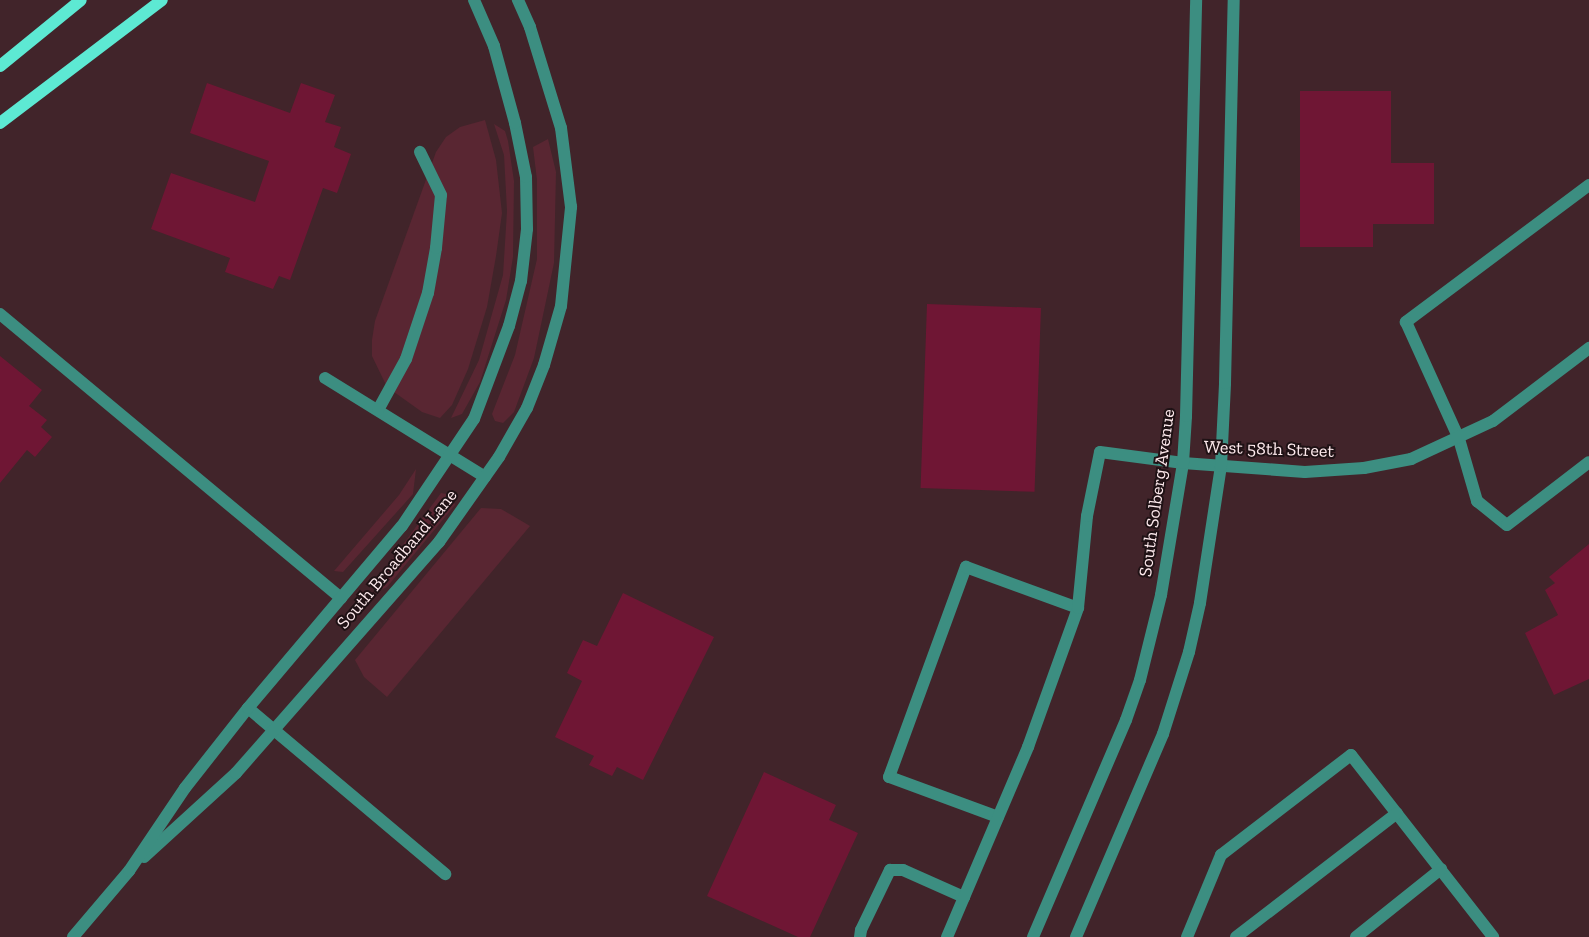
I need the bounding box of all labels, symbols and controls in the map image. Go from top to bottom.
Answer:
street label: South Solberg Avenue [1134,407,1180,579]
street label: West 58th Street [1204,436,1334,462]
street label: South Broadband Lane [332,485,462,633]

